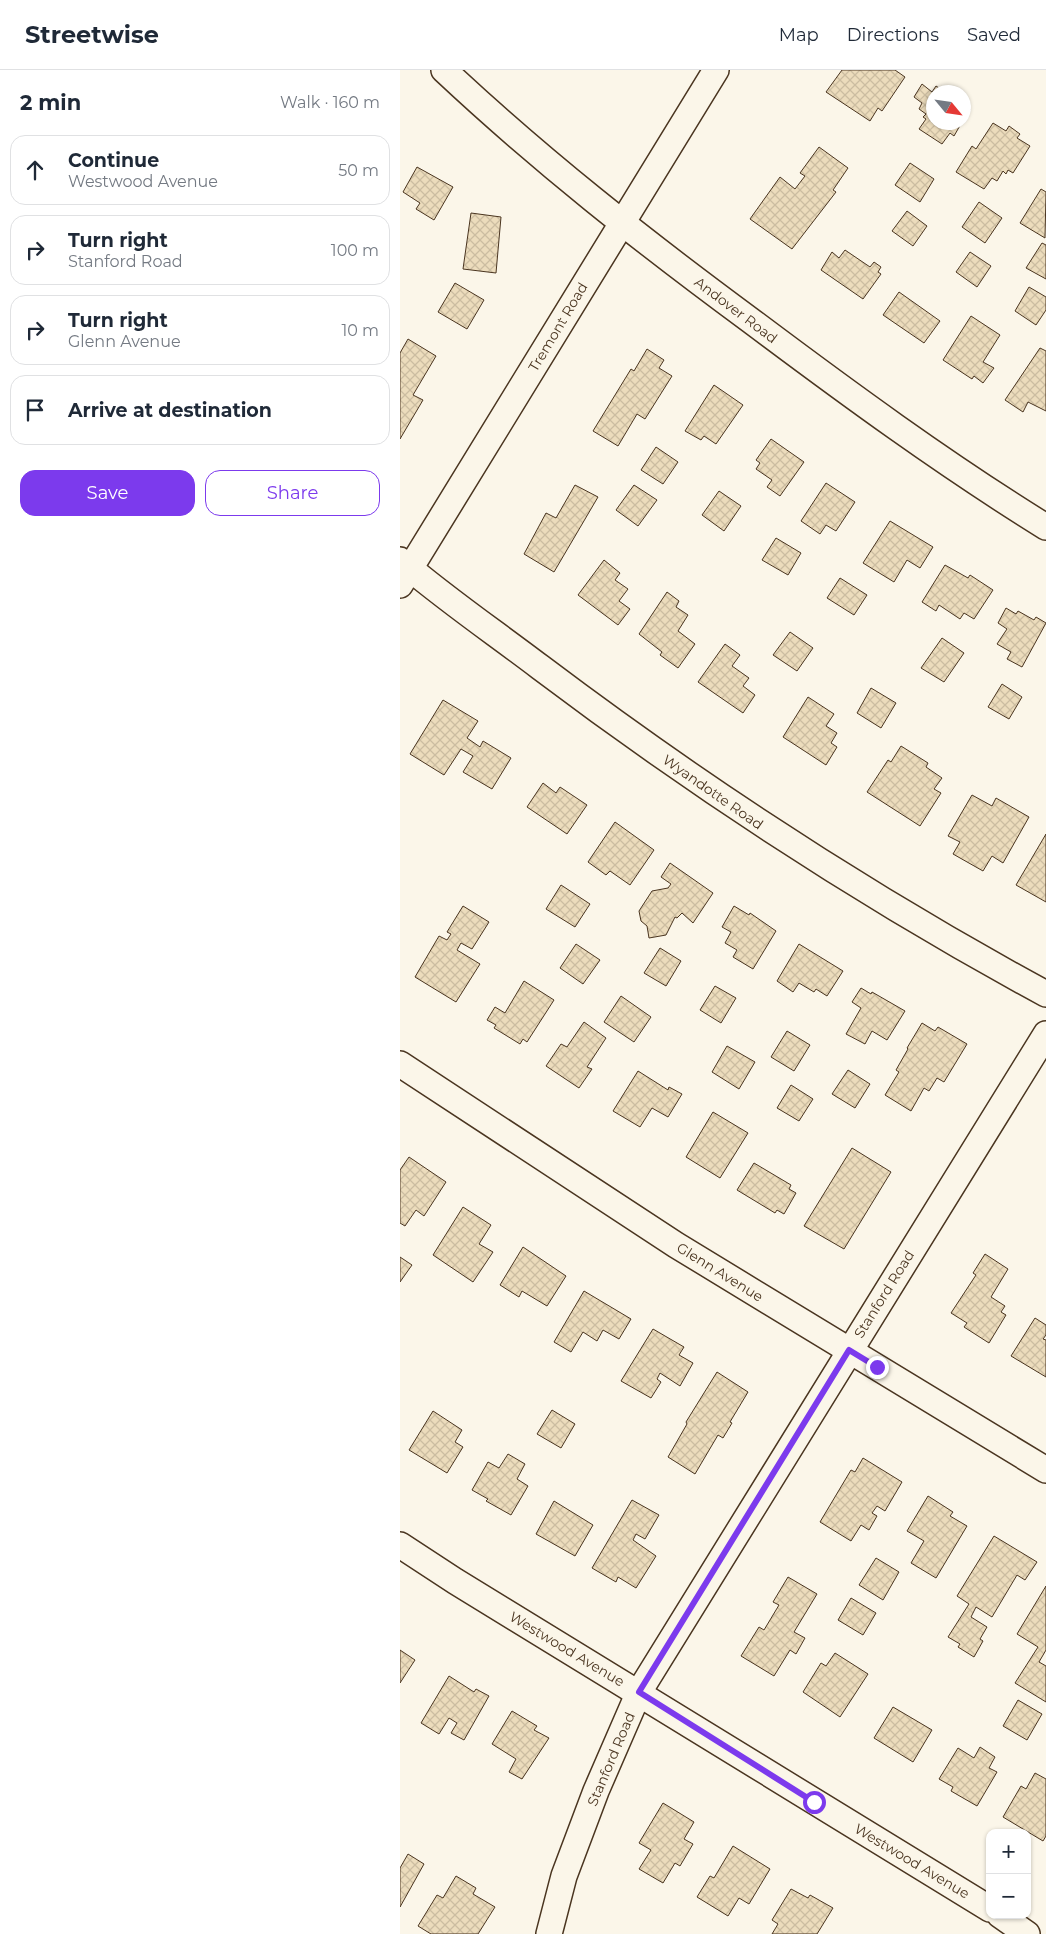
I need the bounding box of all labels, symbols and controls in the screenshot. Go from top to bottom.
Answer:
text: Streetwise [25,20,159,49]
text: Map [779,24,819,46]
text: Directions [847,24,939,46]
text: Saved [967,24,1021,46]
north arrow [926,85,971,130]
text: 2 min [20,90,81,115]
text: Walk · 160 m [280,93,380,112]
text: Continue [68,149,159,172]
icon: ahead [21,156,49,184]
text: 50 m [338,161,379,180]
text: Westwood Avenue [68,172,218,191]
text: Turn right [68,229,168,252]
icon: right [21,236,49,264]
text: 100 m [331,241,379,260]
text: Stanford Road [68,252,183,271]
street label: Andover Road [691,273,781,347]
street label: Tremont Road [524,279,592,375]
text: Turn right [68,309,168,332]
icon: right [21,316,49,344]
text: 10 m [341,321,379,340]
text: Glenn Avenue [68,332,181,351]
icon: arrive [21,396,49,424]
text: Arrive at destination [68,399,272,422]
button: Save [20,470,195,516]
button: Share [205,470,380,516]
street label: Wyandotte Road [659,751,767,833]
street label: Glenn Avenue [673,1238,767,1306]
street label: Stanford Road [850,1247,918,1341]
route end [866,1356,889,1379]
street label: Westwood Avenue [506,1607,628,1691]
street label: Stanford Road [583,1709,639,1809]
route start [803,1791,826,1814]
street label: Westwood Avenue [851,1819,973,1903]
map controls [986,1829,1031,1919]
button: + [986,1829,1031,1874]
button: − [986,1874,1031,1919]

